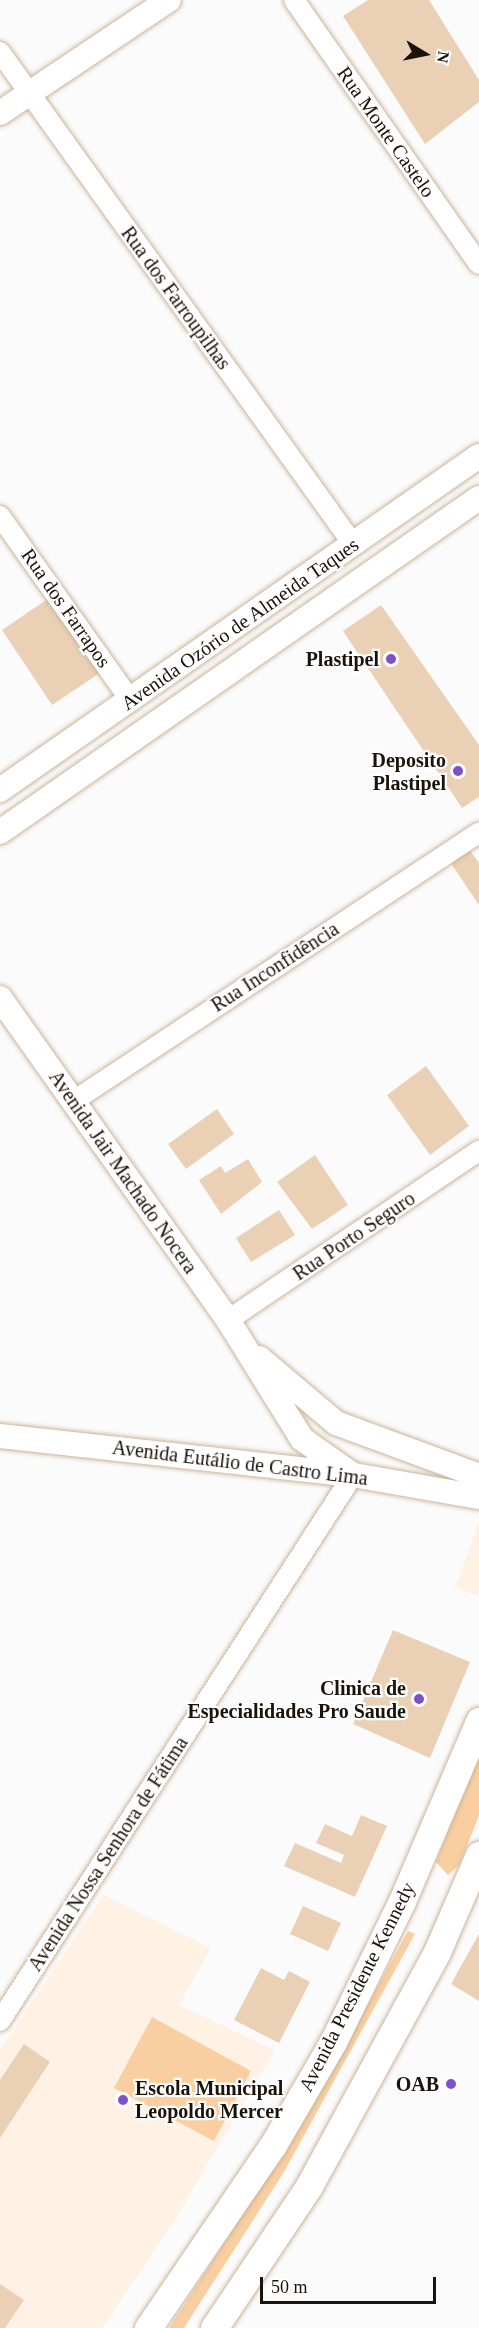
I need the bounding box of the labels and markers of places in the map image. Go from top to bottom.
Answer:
place label: Plastipel [306,647,379,671]
marker: Plastipel [384,652,398,666]
place label: Deposito Plastipel [372,748,446,795]
marker: Deposito Plastipel [451,764,465,778]
place label: Clinica de Especialidades Pro Saude [187,1676,406,1723]
marker: Clinica de Especialidades Pro Saude [410,1690,428,1708]
place label: OAB [396,2072,439,2096]
place label: Escola Municipal Leopoldo Mercer [135,2076,283,2123]
marker: OAB [444,2077,458,2091]
marker: Escola Municipal Leopoldo Mercer [116,2093,130,2107]

